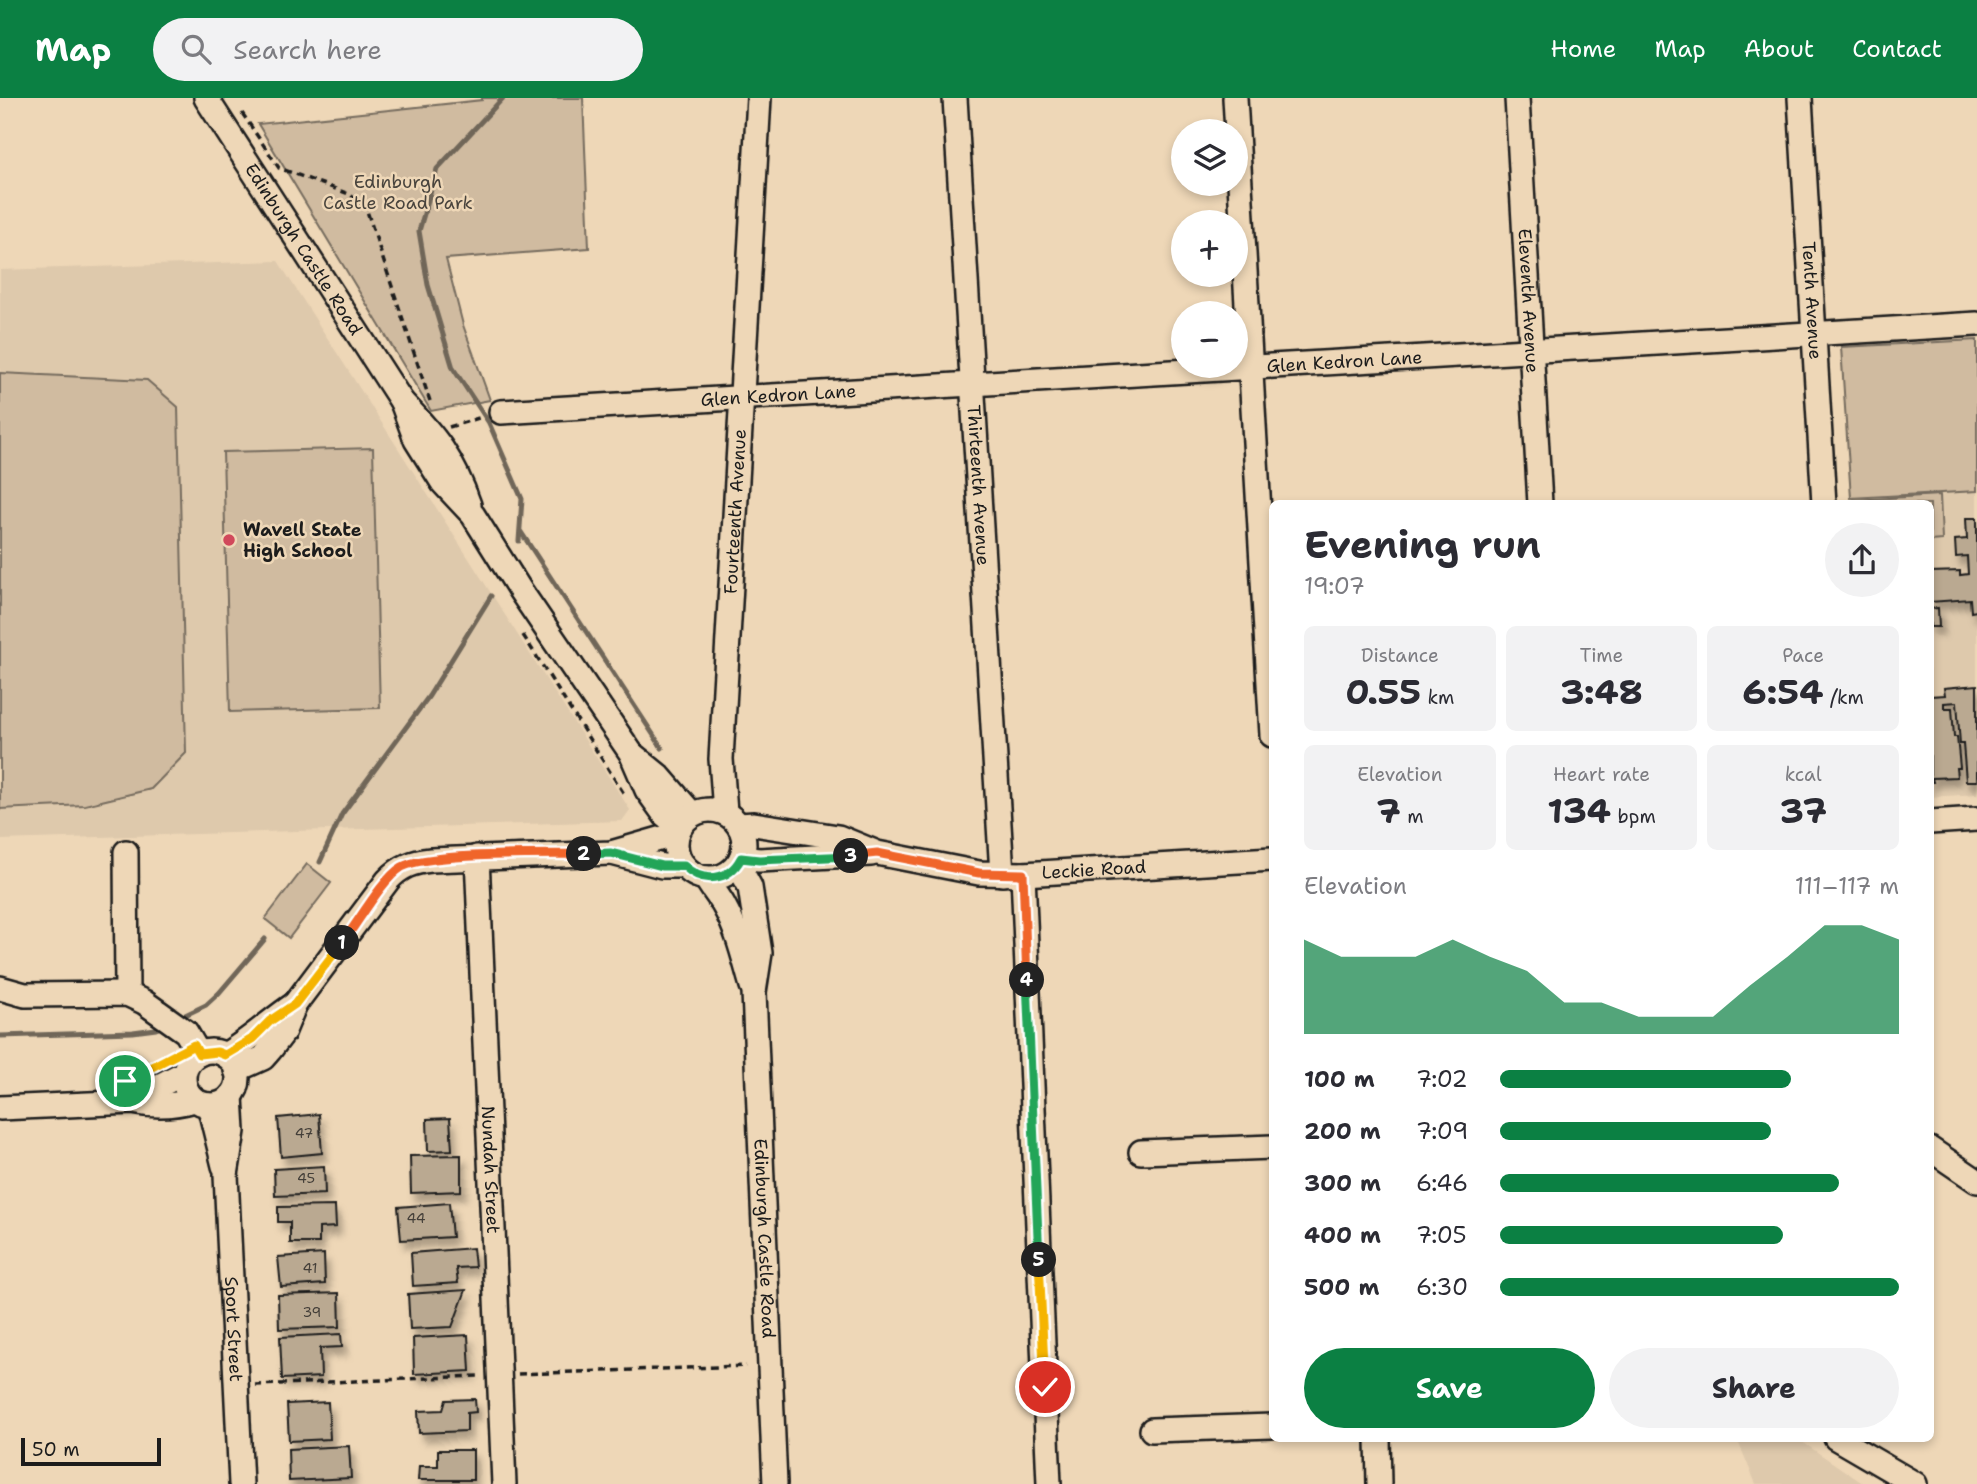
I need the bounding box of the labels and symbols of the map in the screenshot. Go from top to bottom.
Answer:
street label: Edinburgh Castle Road [239,159,368,340]
park label: Edinburgh Castle Road Park [323,170,473,215]
street label: Eleventh Avenue [1512,228,1545,374]
street label: Tenth Avenue [1797,241,1827,360]
street label: Glen Kedron Lane [1266,345,1423,378]
street label: Glen Kedron Lane [700,379,857,412]
street label: Thirteenth Avenue [962,404,995,566]
street label: Fourteenth Avenue [719,428,752,595]
place label: Wavell State High School [243,518,362,563]
marker: Wavell State High School [221,532,237,548]
pin: 2 [566,836,602,872]
pin: 3 [834,838,868,874]
street label: Leckie Road [1041,855,1147,885]
pin: 1 [324,926,360,960]
pin: 4 [1010,962,1044,998]
pin [95,1051,155,1111]
street label: Nundah Street [476,1105,505,1234]
house number: 47 [295,1124,313,1142]
street label: Edinburgh Castle Road [748,1138,781,1339]
house number: 45 [297,1169,315,1187]
house number: 44 [406,1209,426,1227]
pin: 5 [1021,1242,1056,1278]
house number: 41 [303,1259,317,1277]
street label: Sport Street [219,1276,248,1383]
house number: 39 [303,1303,321,1321]
pin [1015,1357,1075,1417]
scale bar [21,1435,161,1467]

